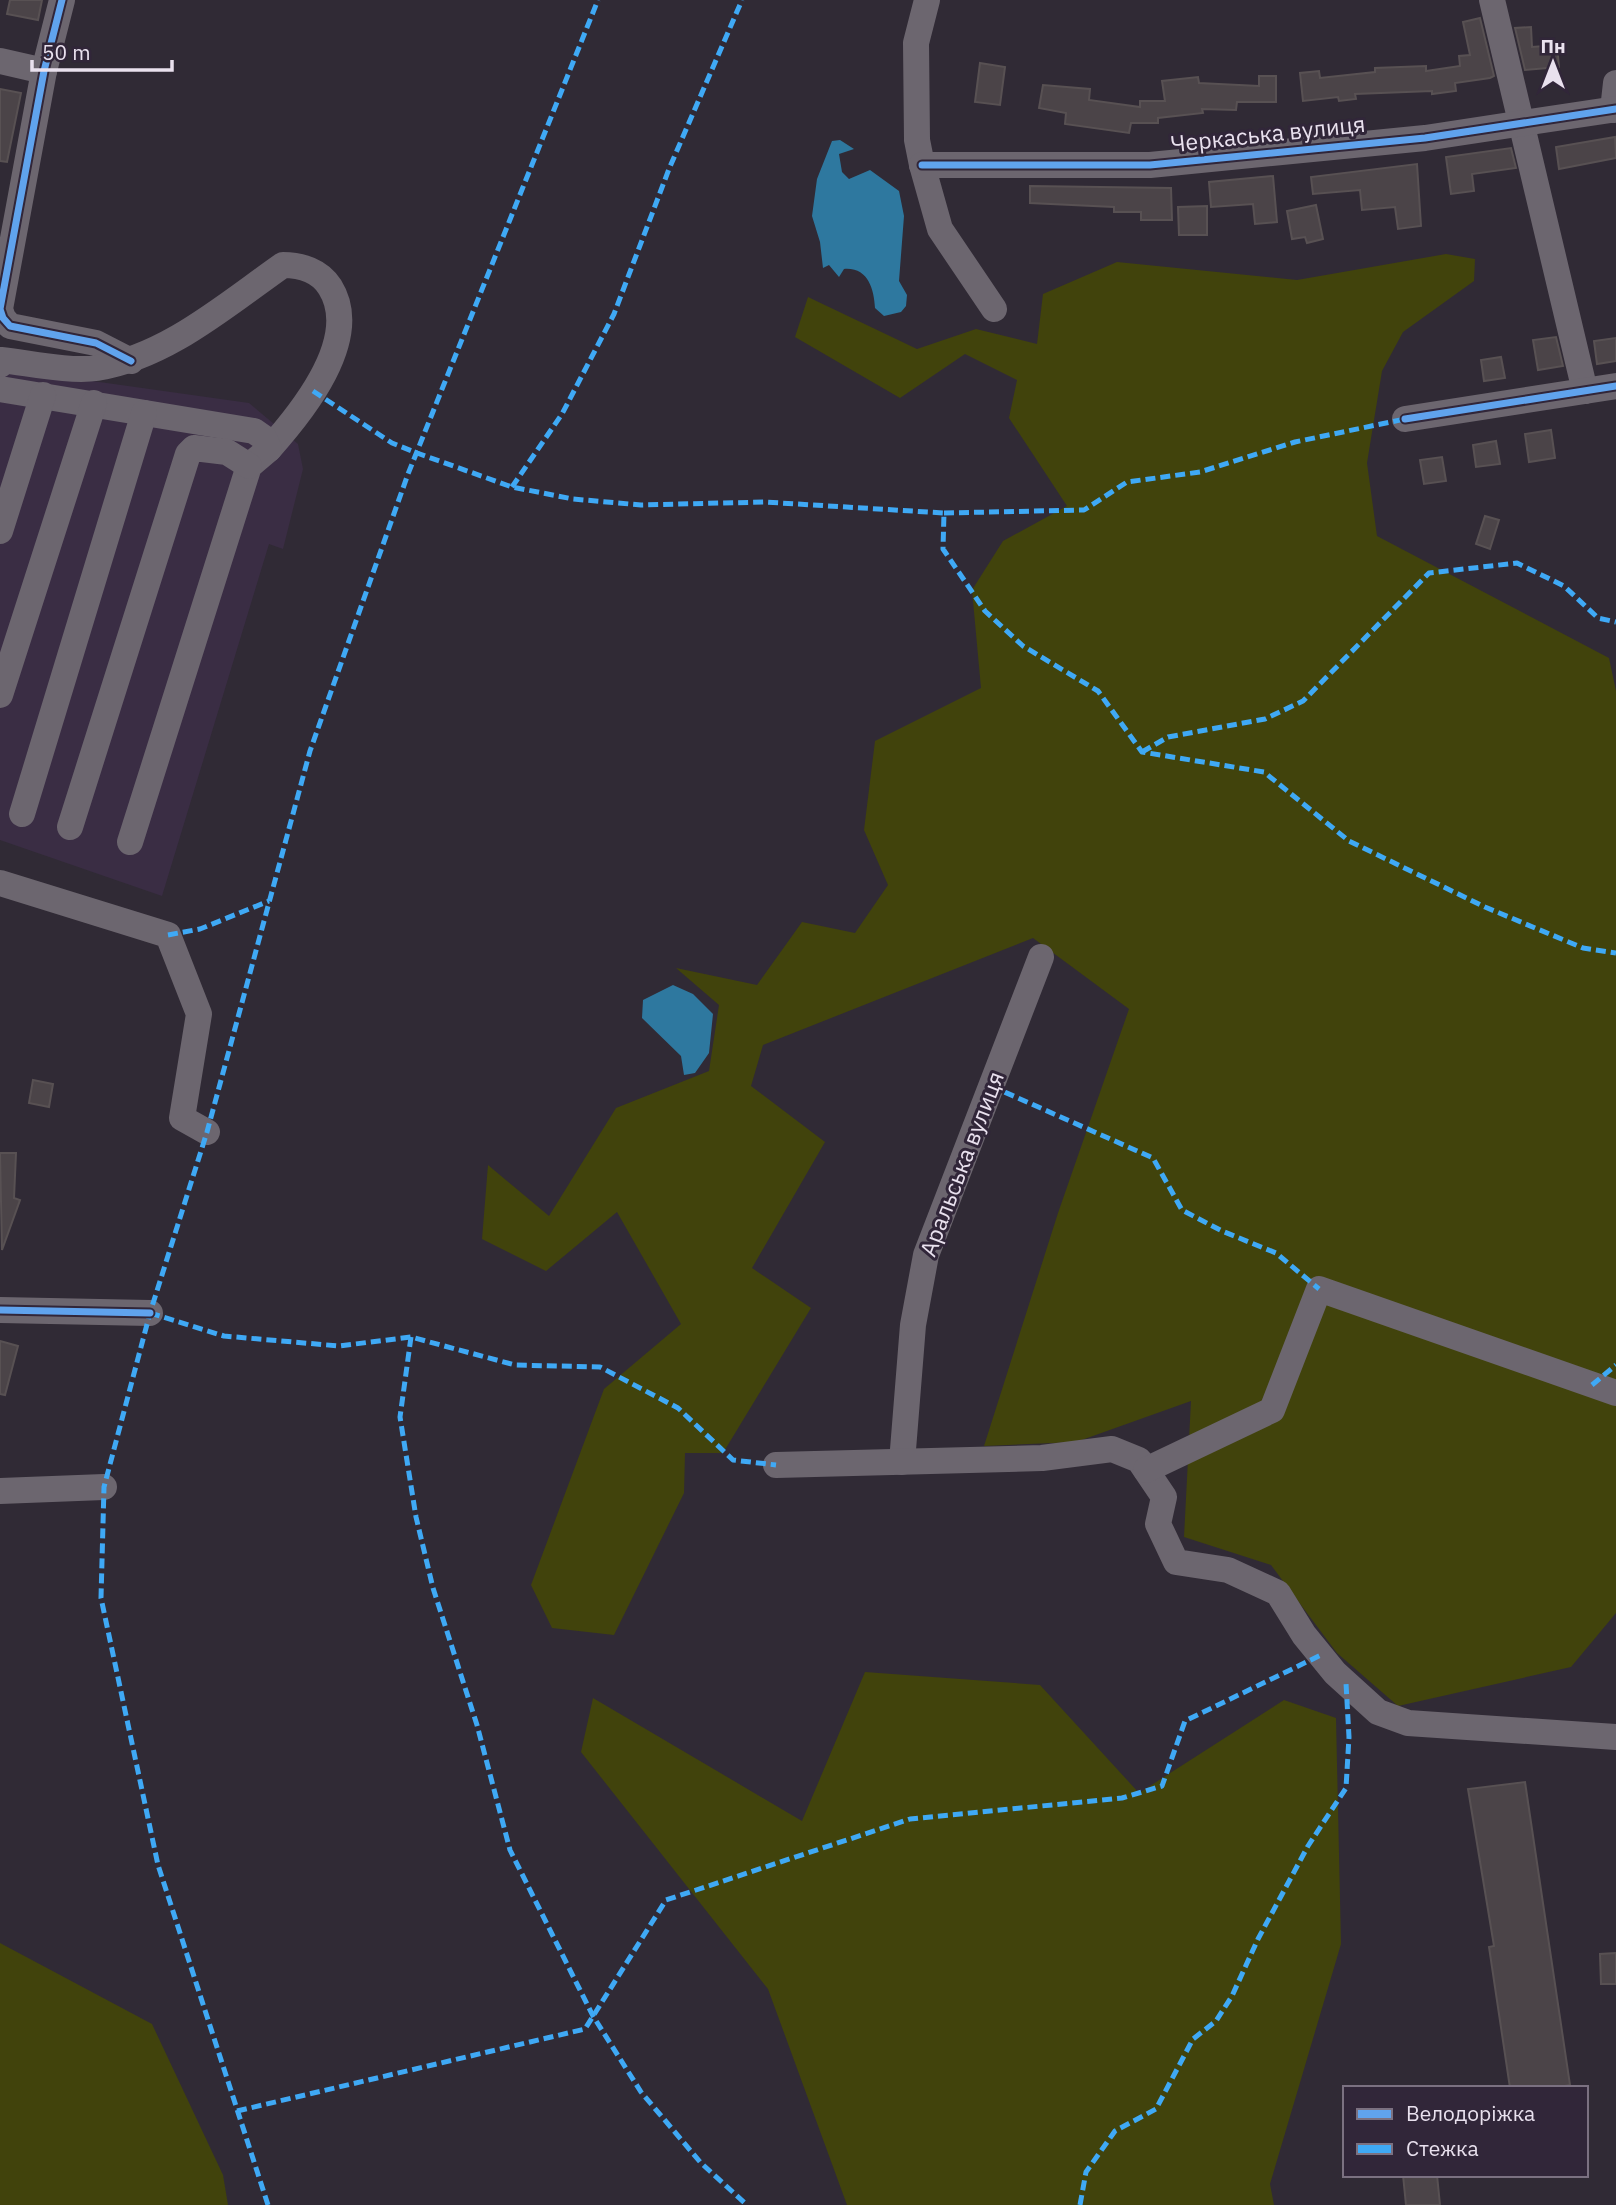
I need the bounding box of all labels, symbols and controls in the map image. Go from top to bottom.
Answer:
scale bar [32,28,172,72]
north arrow [1518,28,1588,98]
text: Пн [1540,34,1566,58]
text: 50 m [42,38,91,66]
street label: Черкаська вулиця [1169,108,1367,158]
street label: Аральська вулиця [912,1067,1010,1260]
legend [1343,2086,1588,2177]
text: Велодоріжка [1406,2099,1535,2127]
text: Стежка [1406,2134,1479,2162]

